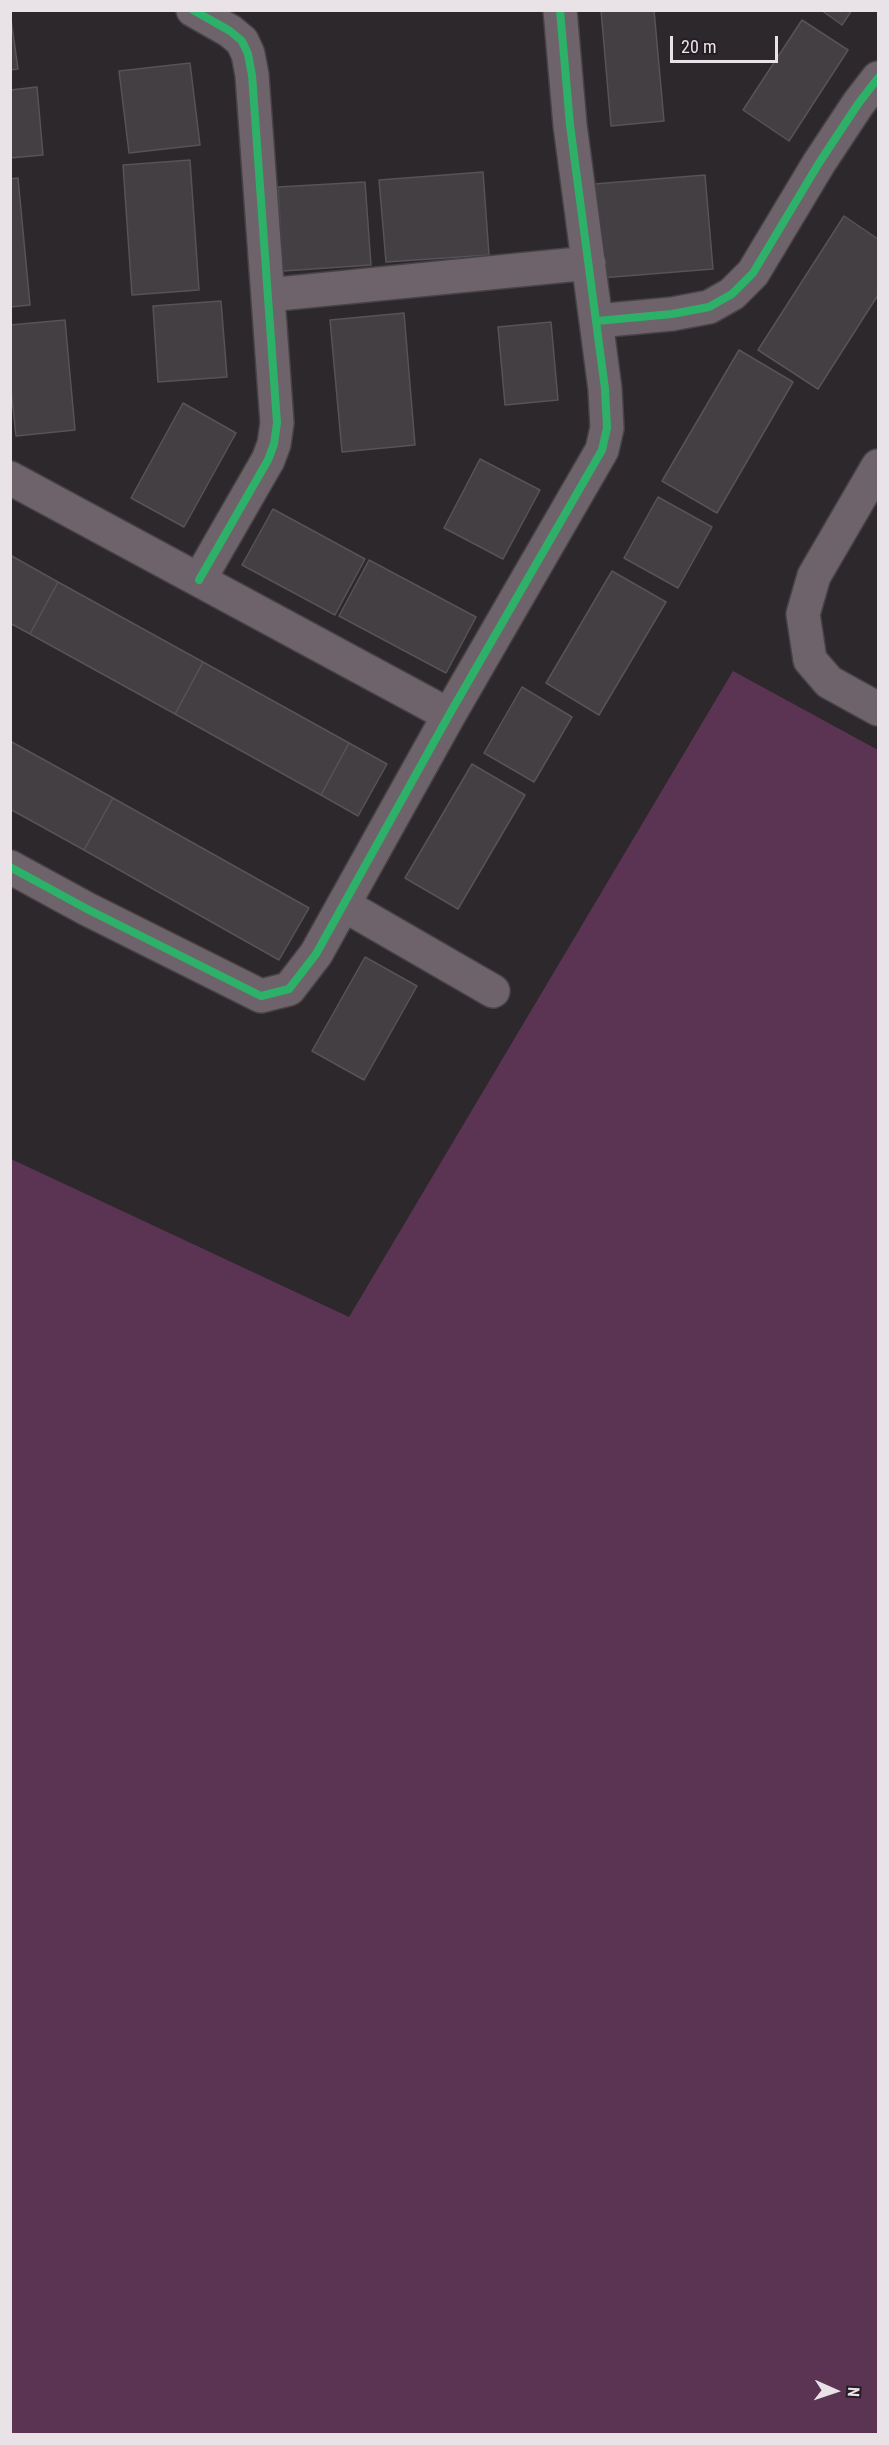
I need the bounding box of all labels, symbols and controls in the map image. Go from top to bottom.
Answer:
scale bar [673,24,781,62]
text: 20 m [681,36,716,57]
north arrow [805,2361,865,2421]
text: N [844,2387,863,2397]

